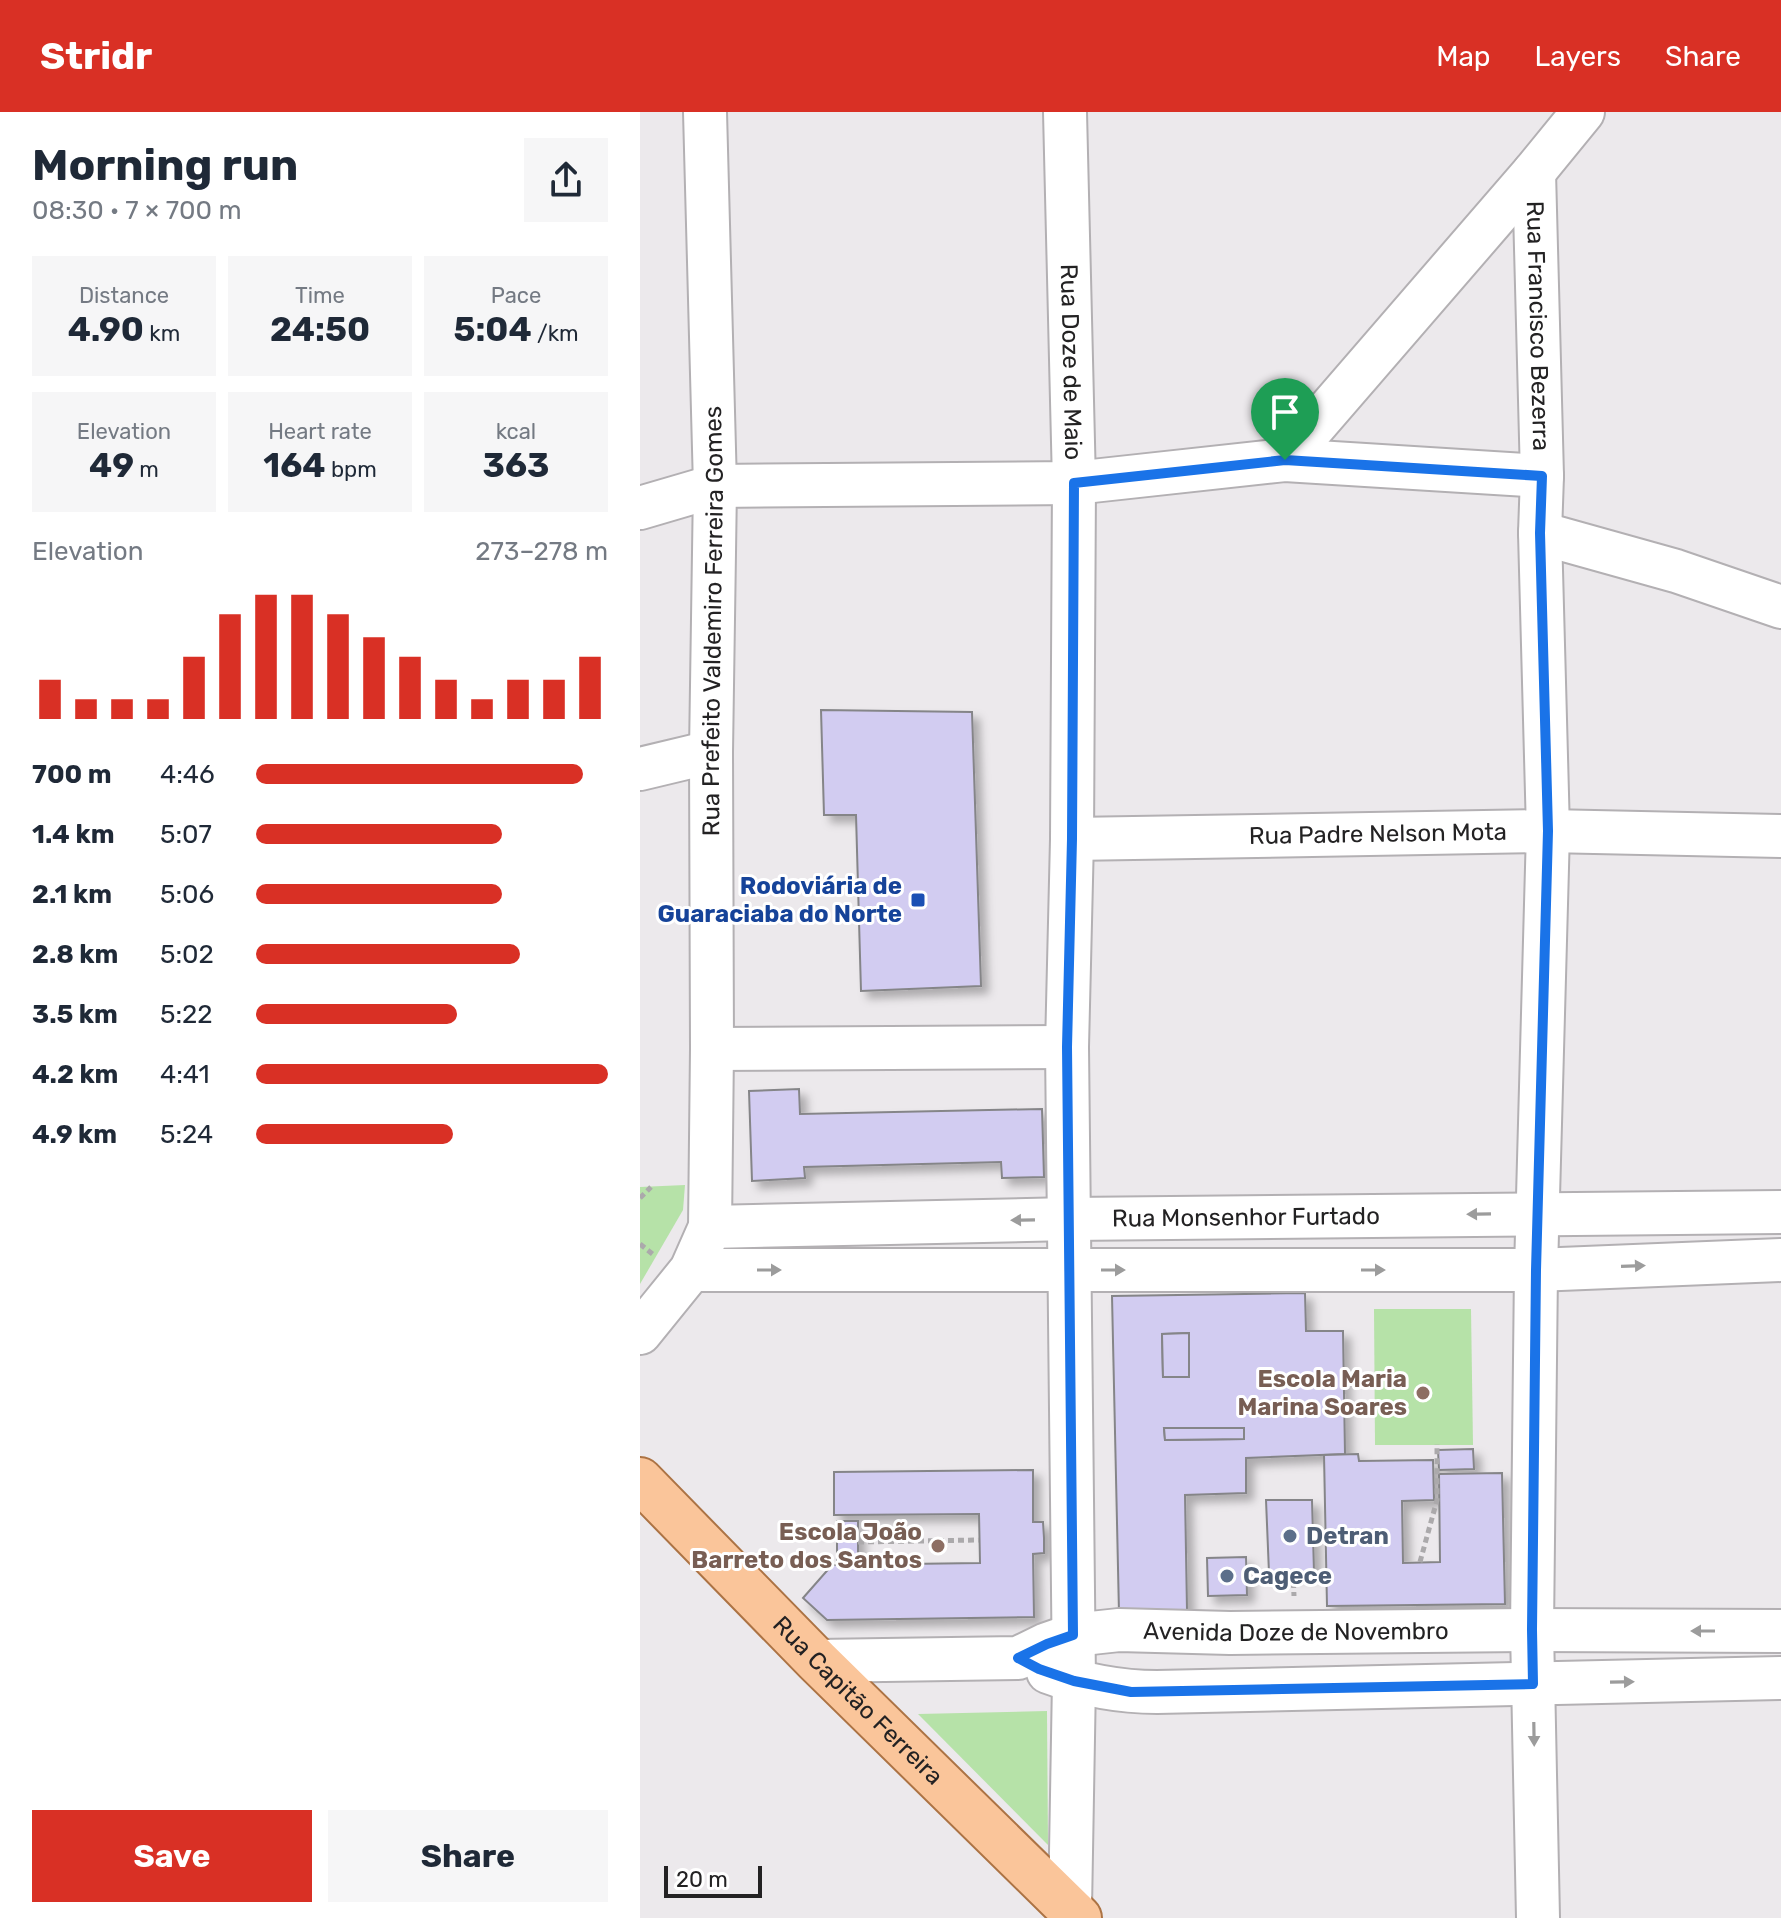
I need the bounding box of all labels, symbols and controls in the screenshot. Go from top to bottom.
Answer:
text: Stridr [40,33,152,79]
text: Map [1436,40,1491,73]
text: Layers [1535,40,1621,73]
text: Share [1665,40,1741,73]
button: share [524,138,608,222]
text: Morning run [32,139,298,191]
text: 08:30 · 7 × 700 m [32,195,242,226]
street label: Rua Francisco Bezerra [1521,200,1555,451]
street label: Rua Doze de Maio [1055,263,1087,460]
text: Distance [79,282,169,309]
text: Time [295,282,345,309]
text: Pace [491,282,541,309]
text: 4.90 [68,309,144,350]
text: 24:50 [270,309,370,350]
text: 5:04 [453,309,532,350]
text: km [144,320,180,347]
text: /km [532,320,579,347]
pin [1251,378,1319,460]
icon: arrive [1263,390,1307,434]
street label: Rua Prefeito Valdemiro Ferreira Gomes [697,406,729,836]
text: Elevation [77,418,171,445]
text: Heart rate [268,418,372,445]
text: kcal [496,418,536,445]
text: 49 [89,445,134,486]
text: 164 [263,445,326,486]
text: 363 [483,445,549,486]
text: m [134,456,159,483]
text: bpm [326,456,377,483]
text: Elevation [32,536,143,567]
text: 273–278 m [475,536,608,567]
text: 700 m [32,759,112,790]
text: 4:46 [160,759,215,790]
street label: Rua Padre Nelson Mota [1249,818,1507,850]
text: 1.4 km [32,819,114,850]
text: 5:07 [160,819,212,850]
place label: Rodoviária de Guaraciaba do Norte [658,872,902,928]
text: 2.1 km [32,879,112,910]
text: 5:06 [160,879,214,910]
marker: Rodoviária de Guaraciaba do Norte [909,891,927,909]
text: 2.8 km [32,939,118,970]
text: 5:02 [160,939,214,970]
text: 3.5 km [32,999,118,1030]
text: 5:22 [160,999,213,1030]
text: 4.2 km [32,1059,118,1090]
text: 4:41 [160,1059,210,1090]
text: 4.9 km [32,1119,117,1150]
text: 5:24 [160,1119,213,1150]
street label: Rua Monsenhor Furtado [1112,1202,1380,1233]
one-way arrow [1466,1208,1491,1220]
one-way arrow [1010,1214,1035,1226]
one-way arrow [1621,1259,1646,1272]
one-way arrow [757,1264,782,1276]
one-way arrow [1101,1264,1126,1276]
one-way arrow [1361,1264,1386,1276]
place label: Escola Maria Marina Soares [1237,1365,1407,1421]
marker: Escola Maria Marina Soares [1414,1384,1432,1402]
place label: Escola João Barreto dos Santos [691,1518,922,1574]
place label: Detran [1306,1522,1389,1550]
marker: Detran [1281,1527,1299,1545]
marker: Escola João Barreto dos Santos [929,1537,947,1555]
place label: Cagece [1243,1562,1332,1590]
marker: Cagece [1218,1567,1236,1585]
street label: Rua Capitão Ferreira [767,1610,949,1791]
street label: Avenida Doze de Novembro [1143,1617,1449,1647]
one-way arrow [1690,1625,1715,1637]
one-way arrow [1610,1676,1635,1688]
one-way arrow [1527,1722,1540,1747]
button: Save [32,1810,312,1902]
button: Share [328,1810,608,1902]
scale bar [664,1862,762,1898]
text: 20 m [676,1866,728,1893]

